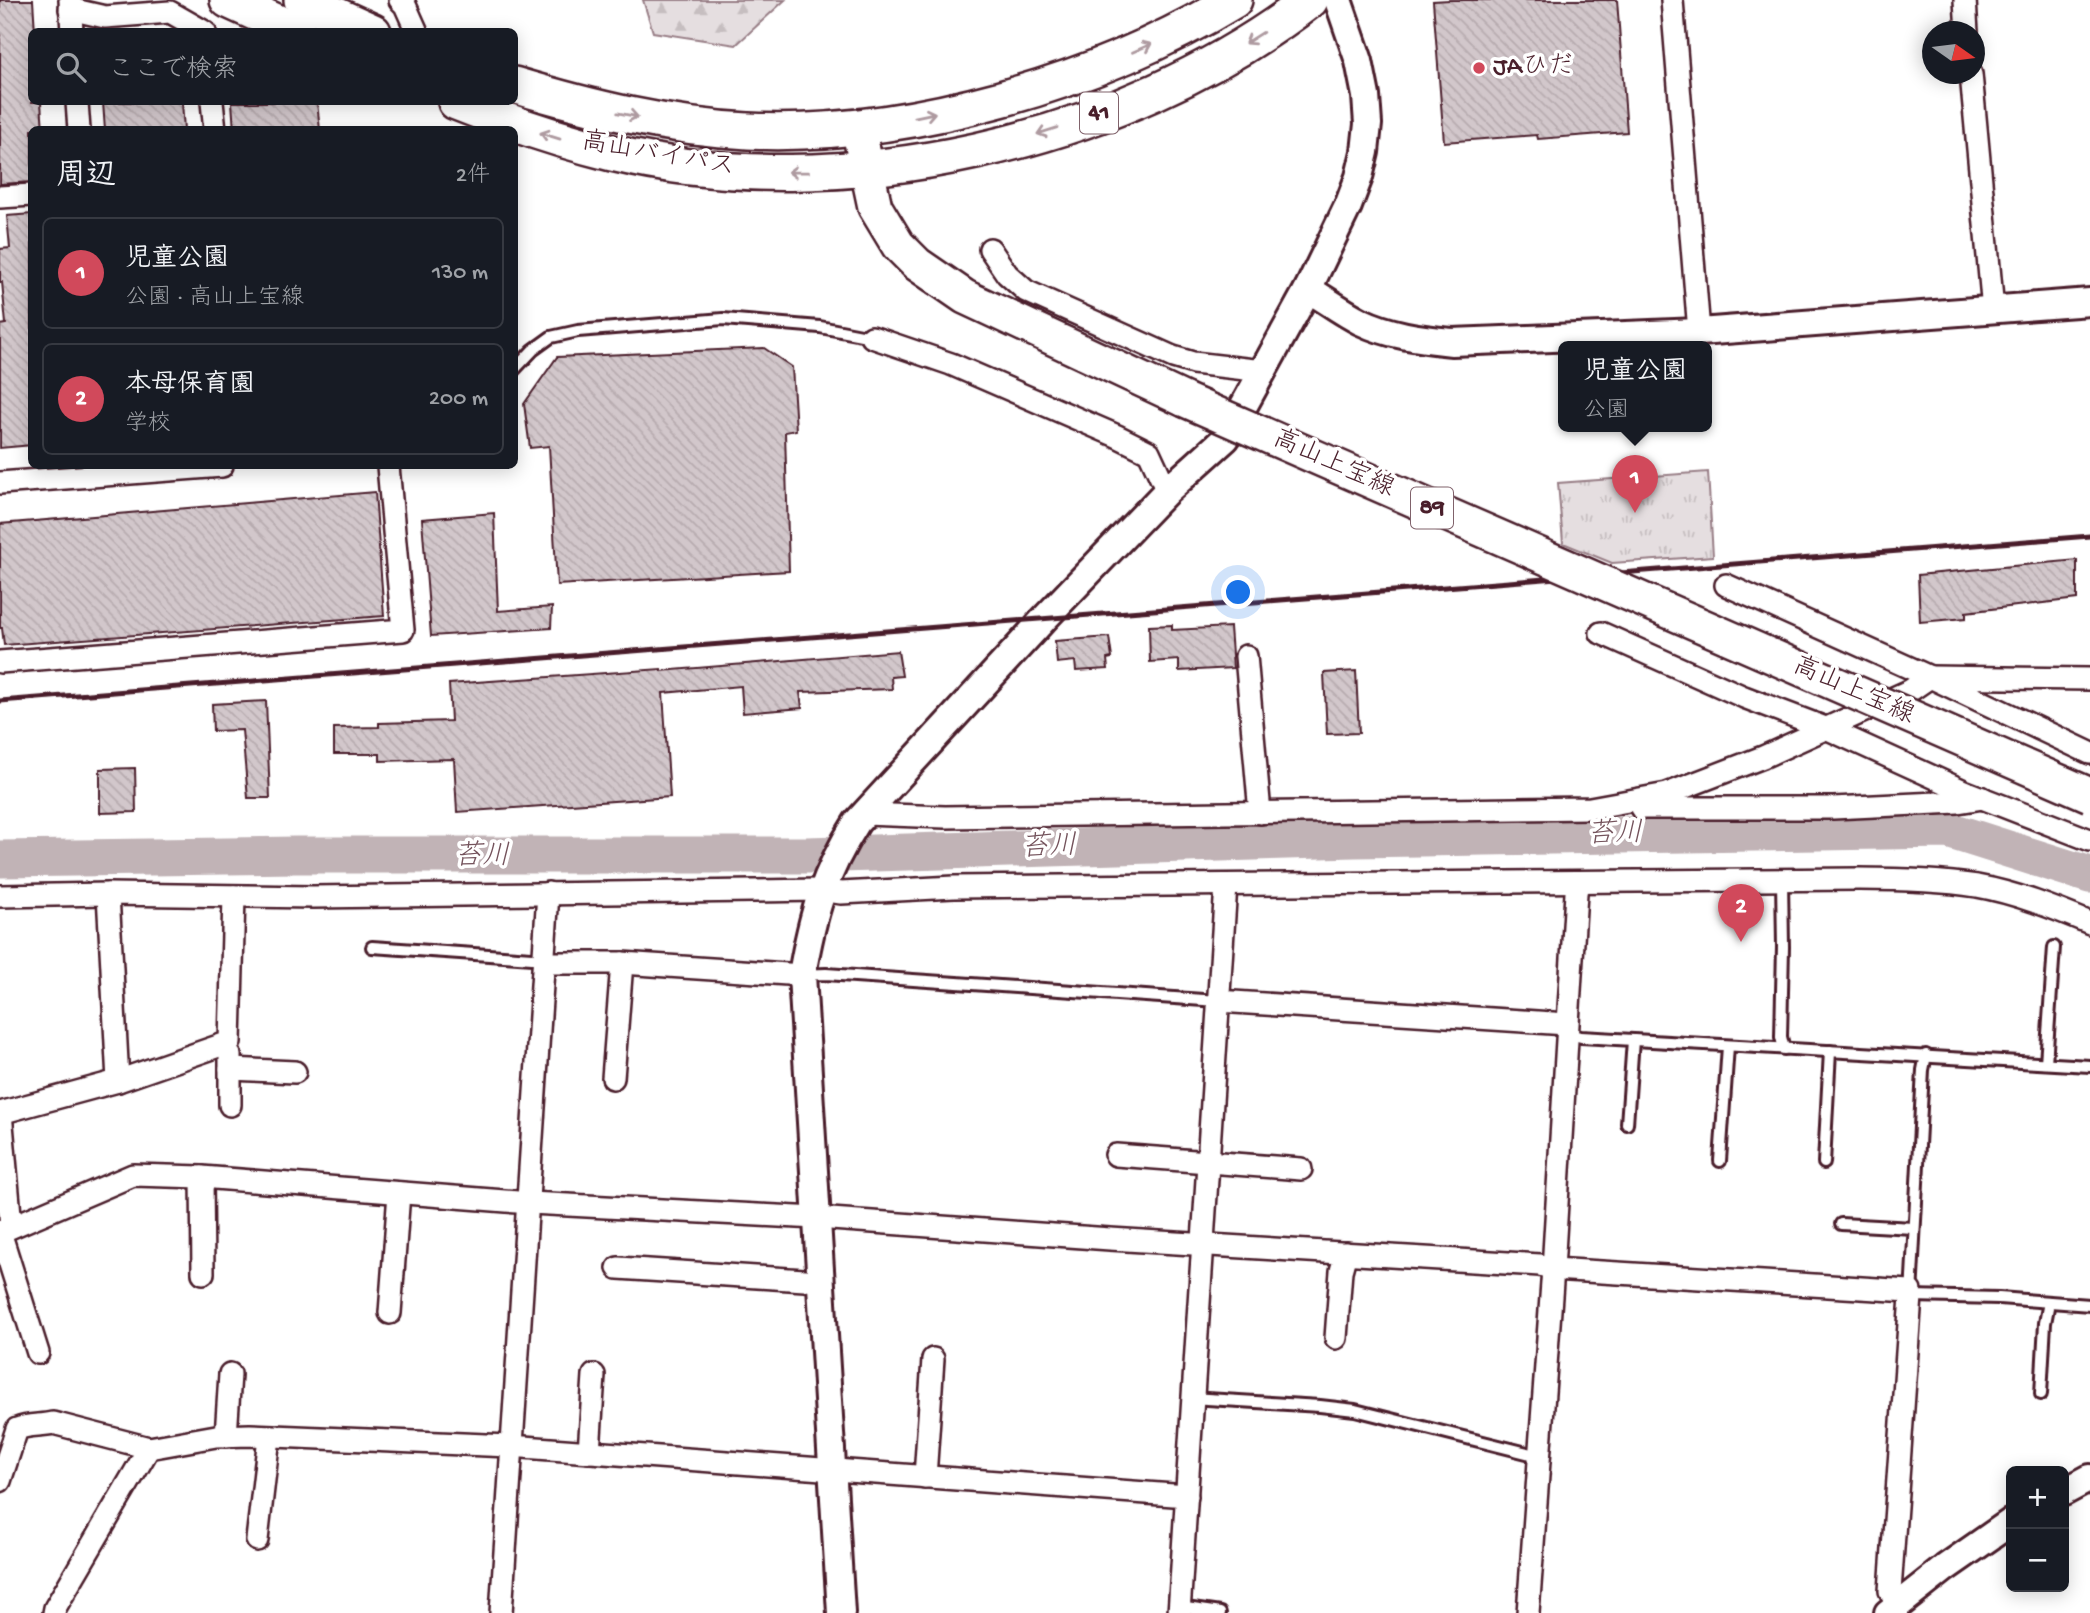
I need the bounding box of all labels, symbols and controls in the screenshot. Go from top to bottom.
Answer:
north arrow [1922,21,1985,84]
search box [28,28,518,105]
one-way arrow [1244,32,1264,46]
one-way arrow [1131,41,1152,54]
icon: search [52,48,90,86]
place label: JAひだ [1493,53,1574,84]
text: ここで検索 [108,56,238,87]
marker: JAひだ [1471,60,1487,76]
road number: 41 [1080,92,1118,134]
one-way arrow [913,108,936,122]
one-way arrow [616,109,639,123]
street label: 高山バイパス [579,126,737,185]
one-way arrow [1036,126,1058,139]
one-way arrow [539,128,561,141]
text: 周辺 [56,160,116,195]
text: 2件 [456,163,490,190]
one-way arrow [787,165,810,179]
text: 児童公園 [125,245,229,276]
text: 1 [76,260,86,287]
text: 130 m [432,260,488,287]
text: 公園 · 高山上宝線 [125,285,304,312]
popup [1558,341,1712,432]
text: 児童公園 [1583,358,1687,389]
text: 本母保育園 [125,371,255,402]
text: 2 [75,386,87,413]
text: 200 m [429,386,488,413]
text: 公園 [1583,398,1629,425]
text: 学校 [125,411,171,438]
street label: 高山上宝線 [1267,423,1399,506]
pin: 1 [1612,455,1658,513]
road number: 89 [1411,488,1453,528]
your location [1221,575,1255,609]
street label: 高山上宝線 [1787,650,1919,733]
water label: 苔川 [1587,817,1643,852]
water label: 苔川 [1020,830,1078,865]
water label: 苔川 [454,840,510,874]
pin: 2 [1718,884,1764,942]
map controls [2006,1466,2069,1592]
button: + [2006,1466,2069,1529]
button: − [2006,1529,2069,1592]

